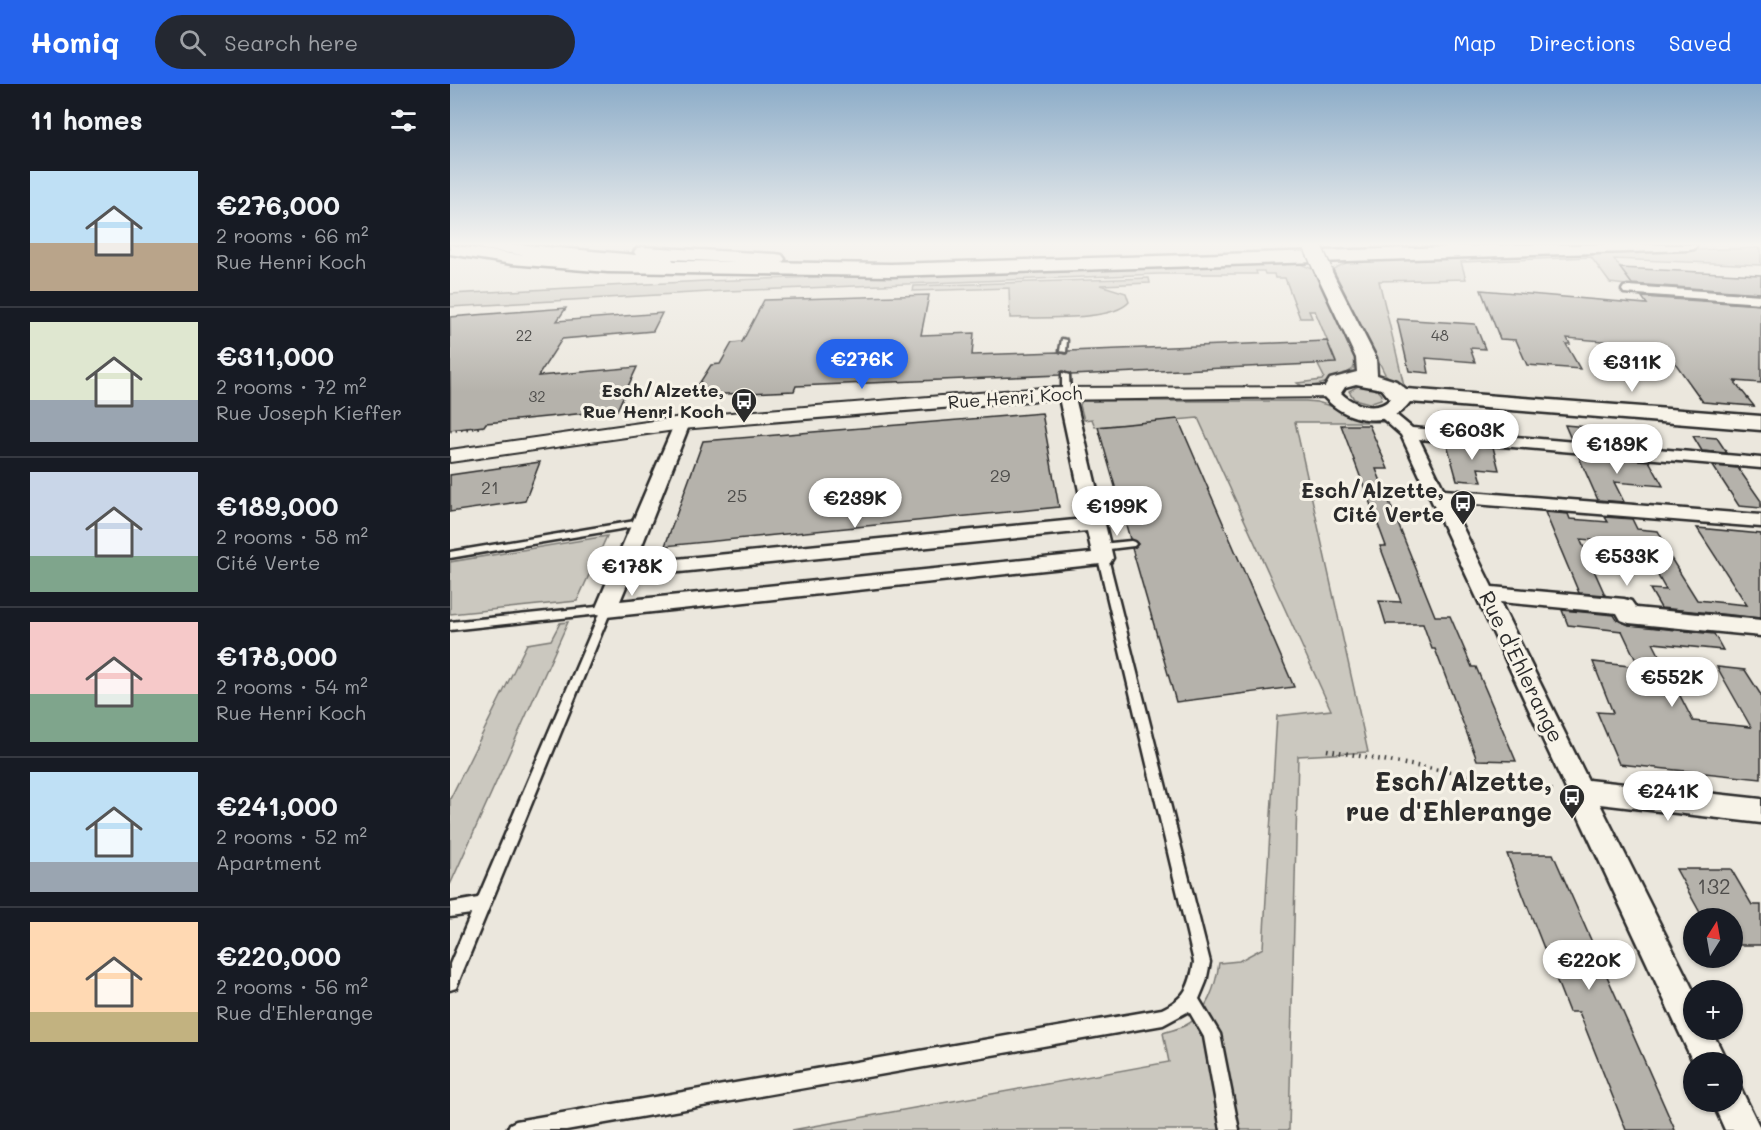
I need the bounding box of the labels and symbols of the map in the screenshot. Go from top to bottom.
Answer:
house number: 22 [516,325,532,345]
house number: 48 [1431,325,1449,345]
pin: €276K [820,339,904,390]
pin: €311K [1590,342,1674,393]
place label: Esch/Alzette, Rue Henri Koch [583,378,724,423]
street label: Rue Henri Koch [947,380,1083,414]
house number: 32 [528,386,546,406]
bus stop icon: Esch/Alzette, Rue Henri Koch [729,386,759,424]
pin: €603K [1430,410,1514,461]
pin: €189K [1575,424,1659,475]
house number: 29 [990,463,1011,487]
house number: 21 [481,475,499,499]
place label: Esch/Alzette, Cité Verte [1301,476,1444,527]
pin: €239K [813,478,897,529]
house number: 25 [727,483,747,507]
pin: €199K [1075,486,1159,537]
bus stop icon: Esch/Alzette, Cité Verte [1448,488,1478,526]
pin: €533K [1585,536,1669,587]
pin: €178K [590,546,674,597]
street label: Rue d'Ehlerange [1474,586,1571,747]
pin: €552K [1630,657,1714,708]
place label: Esch/Alzette, rue d'Ehlerange [1346,764,1552,828]
pin: €241K [1626,771,1710,822]
bus stop icon: Esch/Alzette, rue d'Ehlerange [1557,782,1587,820]
house number: 132 [1697,872,1731,899]
north arrow [1683,908,1743,968]
pin: €220K [1547,940,1631,991]

